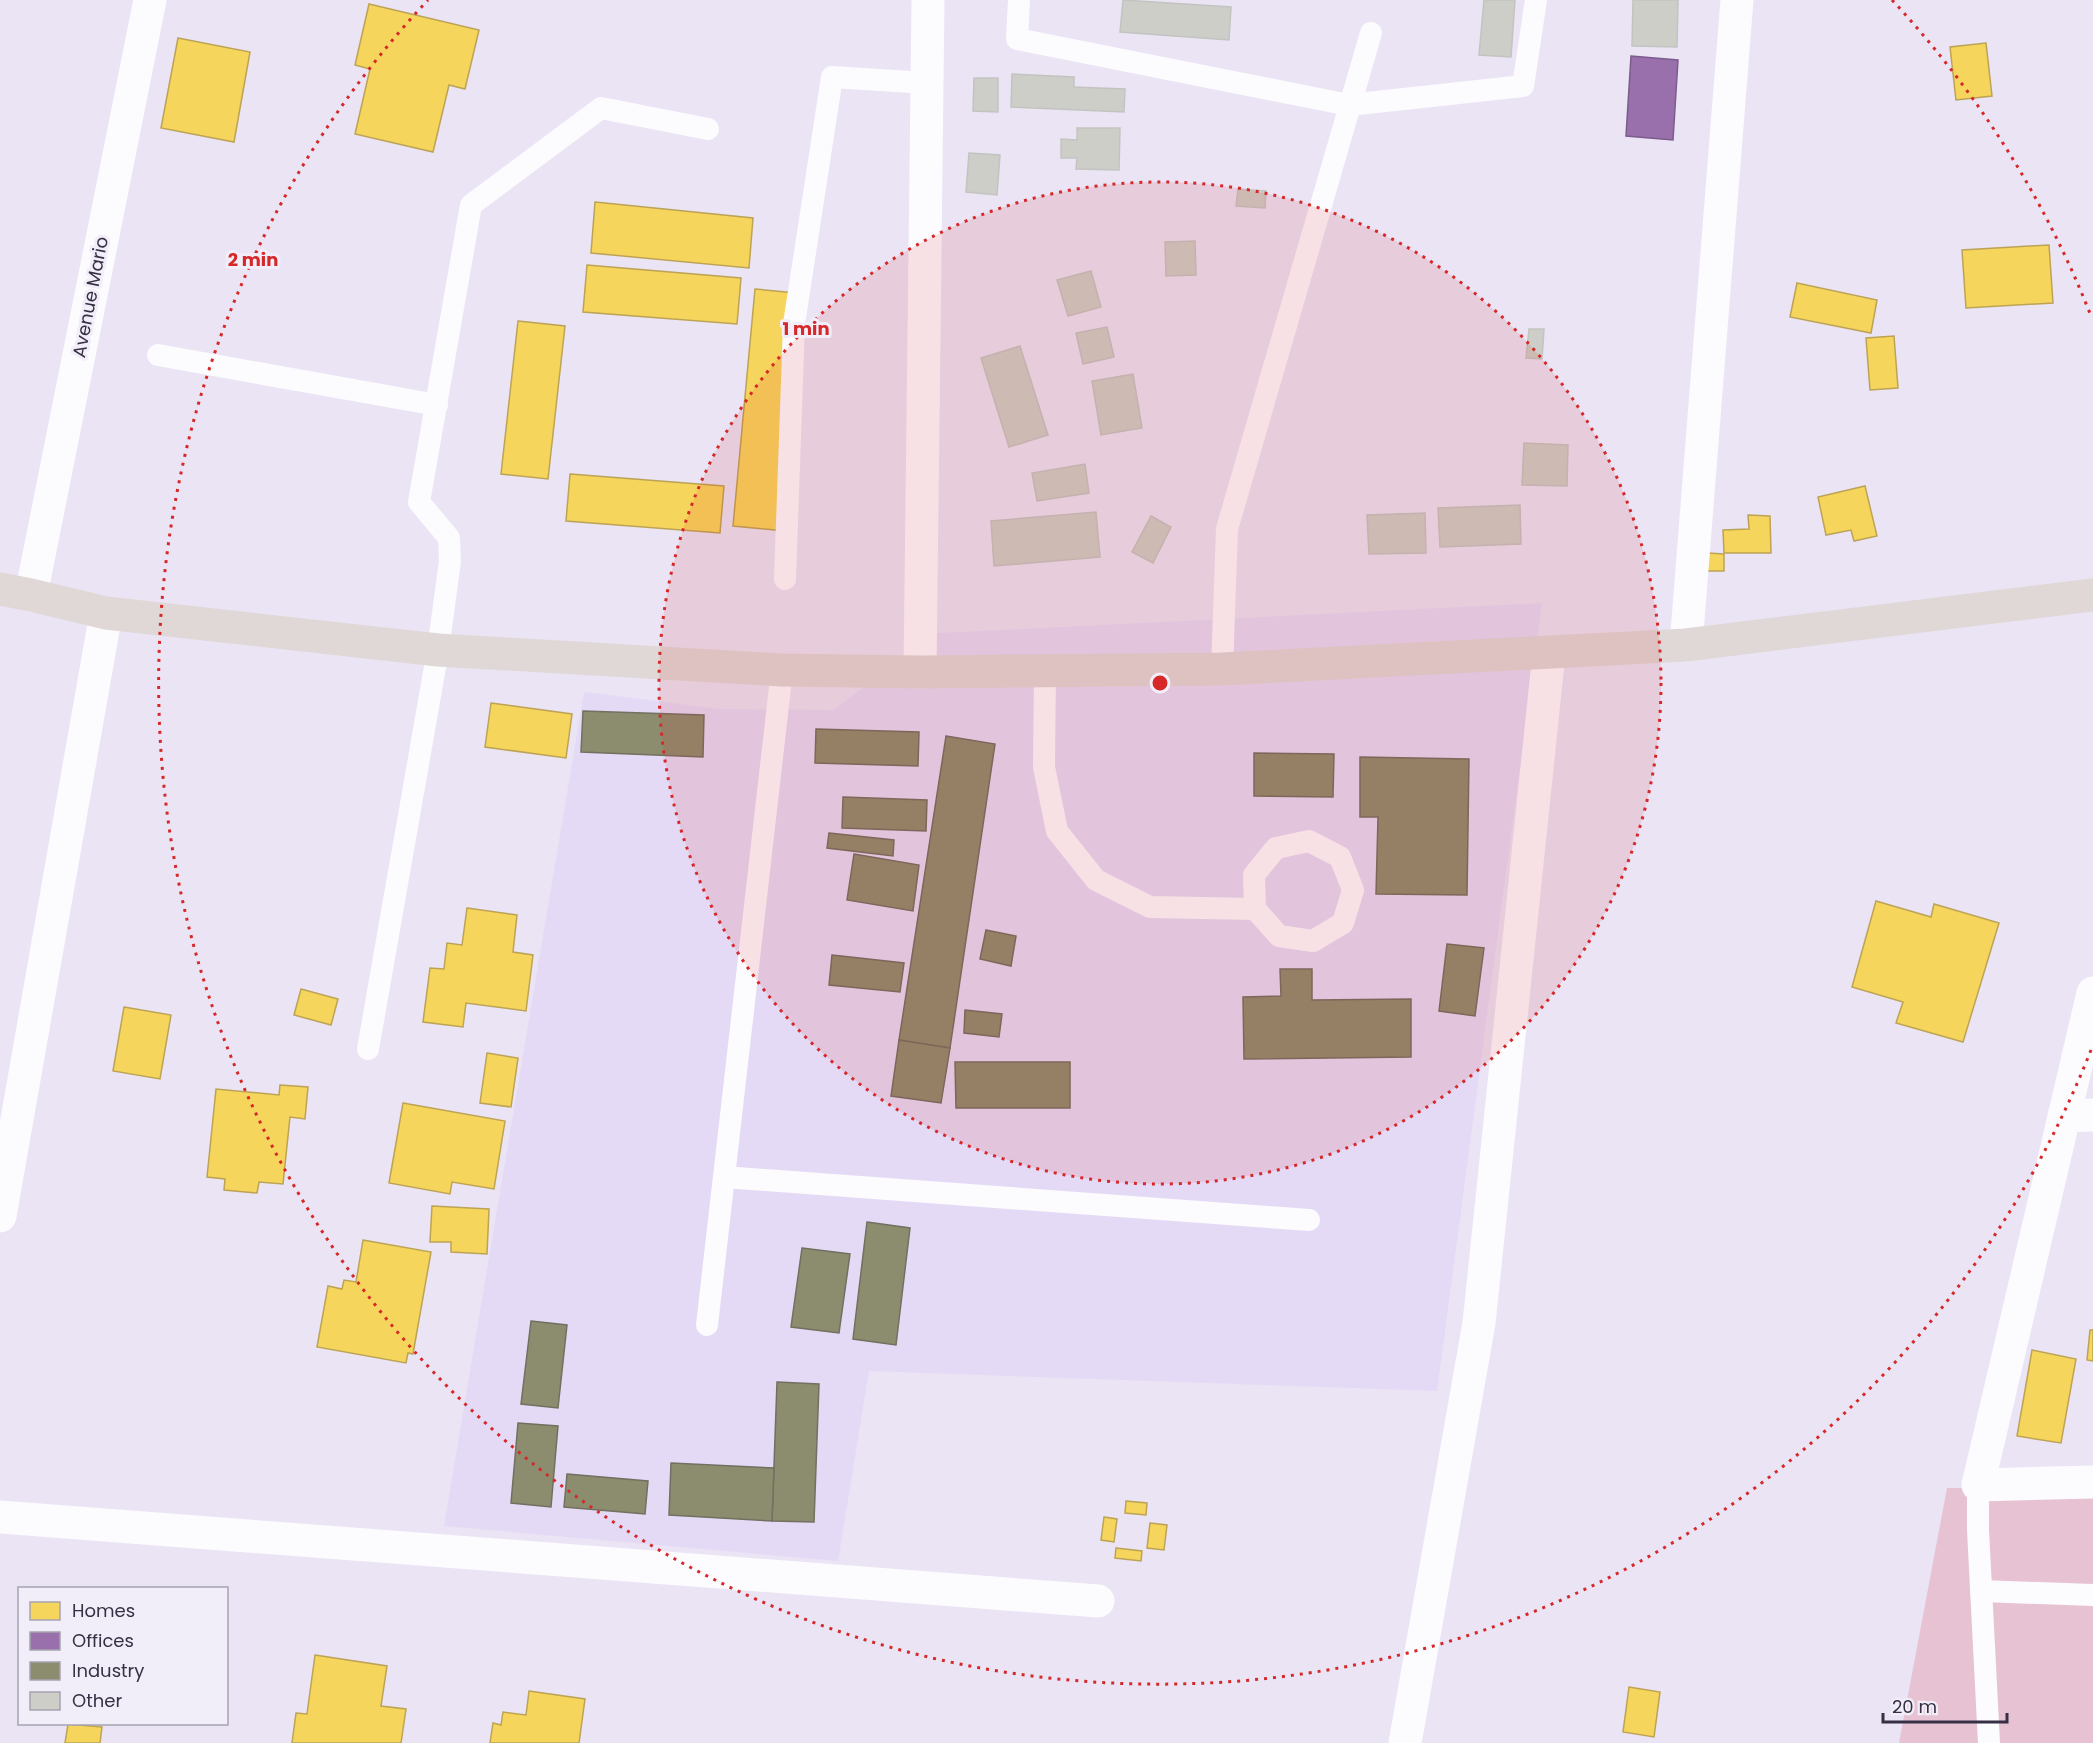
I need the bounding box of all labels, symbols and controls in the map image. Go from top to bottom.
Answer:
street label: Avenue Mario [66,234,114,360]
text: 2 min [228,247,278,272]
text: 1 min [782,316,830,341]
centre of rings [1150,673,1170,693]
legend [18,1587,228,1725]
text: Homes [72,1598,135,1623]
text: Offices [72,1628,134,1653]
text: Industry [72,1658,144,1683]
scale bar [1883,1686,2008,1724]
text: Other [72,1688,122,1713]
text: 20 m [1892,1694,1937,1719]

